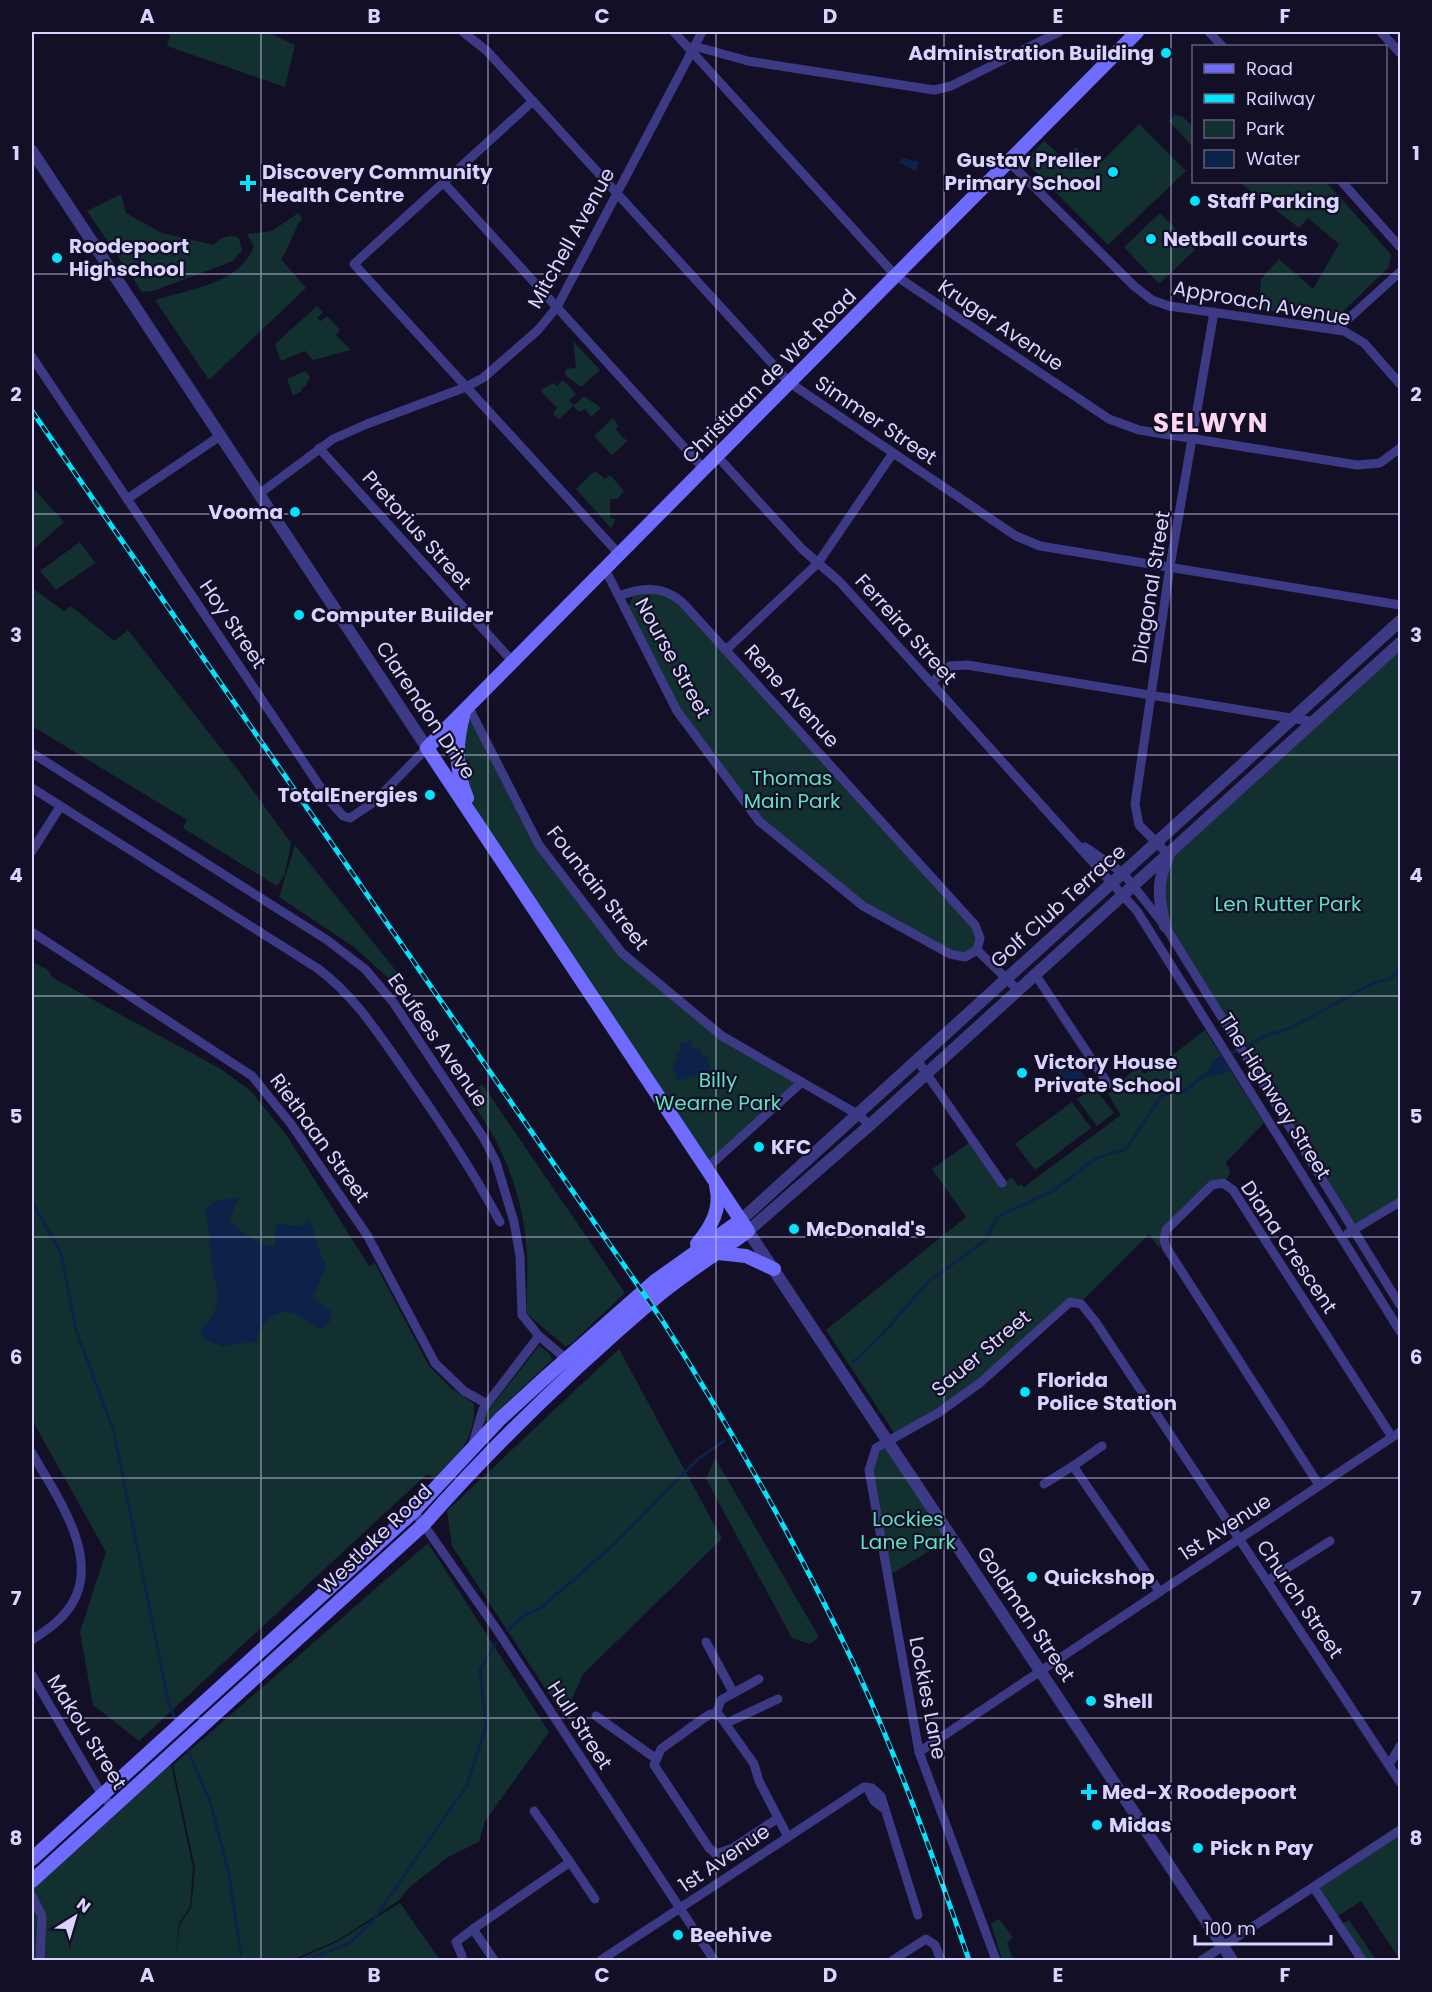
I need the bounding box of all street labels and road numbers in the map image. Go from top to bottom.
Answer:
street label: Mitchell Avenue [521,163,621,313]
street label: Kruger Avenue [933,273,1069,377]
street label: Approach Avenue [1171,274,1353,332]
street label: Christiaan de Wet Road [676,283,862,469]
street label: Simmer Street [809,369,943,471]
street label: Pretorius Street [356,465,478,595]
street label: Diagonal Street [1125,509,1177,665]
street label: Ferreira Street [849,568,963,690]
street label: Hoy Street [193,574,273,674]
street label: Nourse Street [628,593,718,723]
street label: Clarendon Drive [369,635,483,785]
street label: Rene Avenue [738,638,846,754]
street label: Fountain Street [541,820,655,956]
street label: Golf Club Terrace [984,838,1132,974]
street label: Eeufees Avenue [381,967,495,1113]
street label: The Highway Street [1212,1007,1338,1185]
street label: Riethaan Street [264,1068,376,1208]
street label: Diana Crescent [1234,1175,1344,1319]
street label: Sauer Street [925,1303,1037,1403]
street label: Westlake Road [312,1477,438,1601]
street label: 1st Avenue [1174,1487,1276,1567]
street label: Church Street [1250,1534,1350,1664]
street label: Goldman Street [970,1541,1082,1687]
street label: Lockies Lane [902,1634,954,1762]
street label: Makou Street [41,1669,133,1795]
street label: Hull Street [541,1675,619,1775]
street label: 1st Avenue [673,1817,775,1899]

